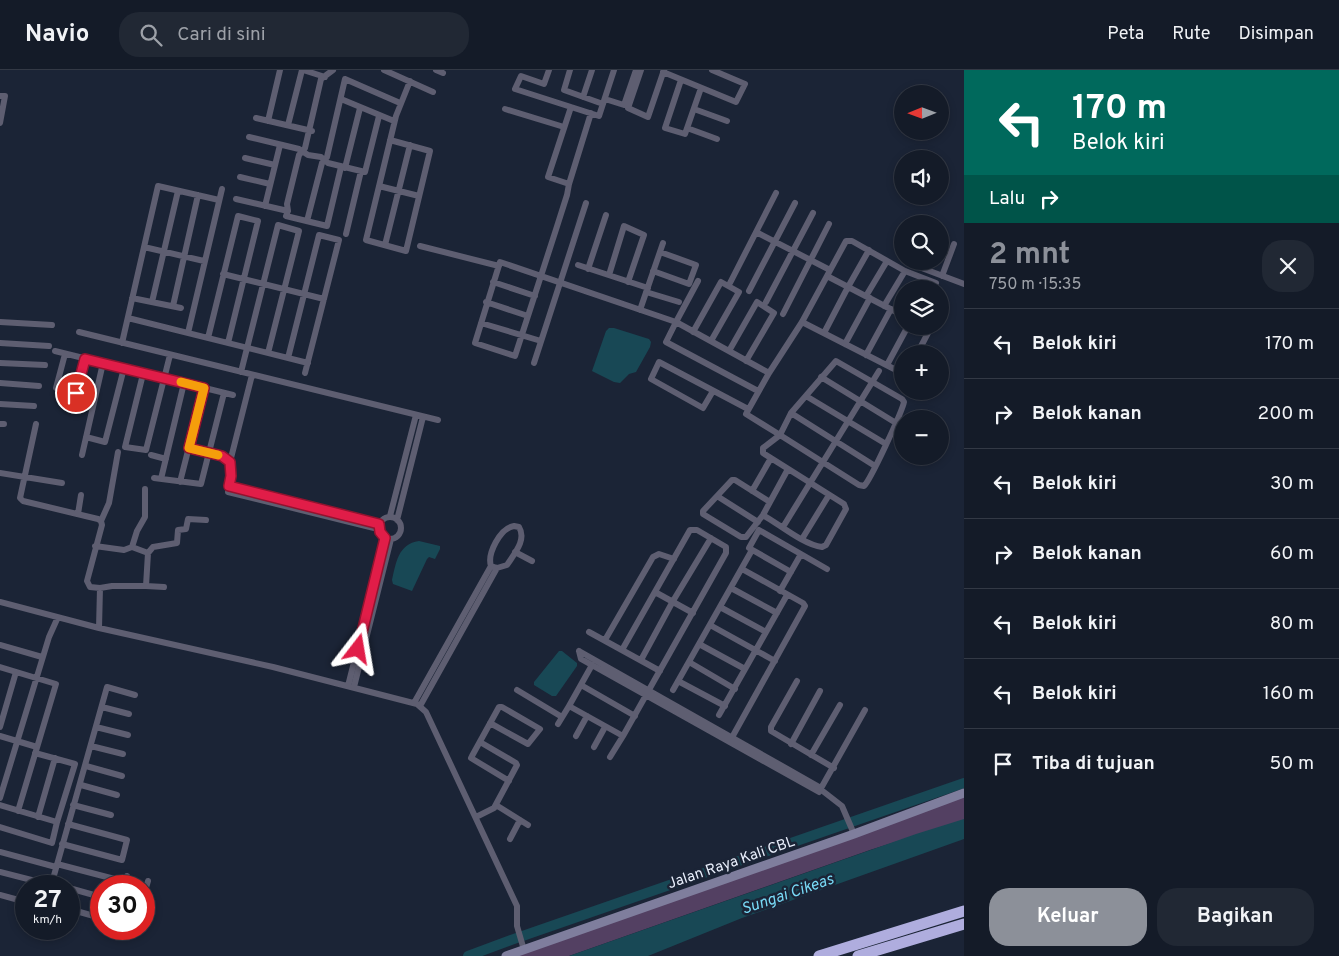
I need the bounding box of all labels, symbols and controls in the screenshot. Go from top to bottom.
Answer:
search box [119,12,469,57]
text: Navio [25,20,89,50]
icon: search [137,21,165,49]
text: Cari di sini [177,23,266,47]
text: Peta [1107,23,1144,46]
text: Rute [1172,23,1210,46]
text: Disimpan [1238,23,1314,46]
north arrow [894,85,949,140]
map controls [894,85,949,465]
text: 170 m [1072,87,1167,131]
icon: left [989,90,1054,155]
text: Belok kiri [1072,130,1165,157]
button: sound [894,150,949,205]
icon: right [1035,185,1063,213]
text: Lalu [989,187,1025,211]
button: search [894,215,949,270]
text: 2 mnt [989,237,1070,274]
button: close [1262,240,1314,292]
text: 750 m · 15:35 [989,275,1081,295]
button: layers [894,280,949,335]
icon: left [989,330,1017,358]
text: Belok kiri [1032,332,1117,356]
text: 170 m [1265,332,1314,356]
button: + [894,345,949,400]
pin [55,372,97,414]
icon: arrive [62,379,90,407]
icon: right [989,400,1017,428]
text: Belok kanan [1032,402,1142,426]
text: 200 m [1258,402,1314,426]
button: − [894,410,949,465]
icon: left [989,470,1017,498]
text: Belok kiri [1032,472,1117,496]
text: 30 m [1270,472,1314,496]
icon: right [989,540,1017,568]
text: Belok kanan [1032,542,1142,566]
text: 60 m [1270,542,1314,566]
icon: left [989,610,1017,638]
text: Belok kiri [1032,612,1117,636]
text: 80 m [1270,612,1314,636]
position arrow [331,622,383,674]
icon: left [989,680,1017,708]
text: Belok kiri [1032,682,1117,706]
text: 160 m [1263,682,1314,706]
icon: arrive [989,750,1017,778]
text: Tiba di tujuan [1032,752,1155,776]
text: 50 m [1269,752,1314,776]
street label: Jalan Raya Kali CBL [665,833,798,894]
water label: Sungai Cikeas [739,870,837,920]
speed limit sign: 30 [90,875,155,940]
text: 27 [33,885,62,917]
button: Keluar [989,888,1147,946]
button: Bagikan [1157,888,1314,946]
text: km/h [33,912,62,928]

